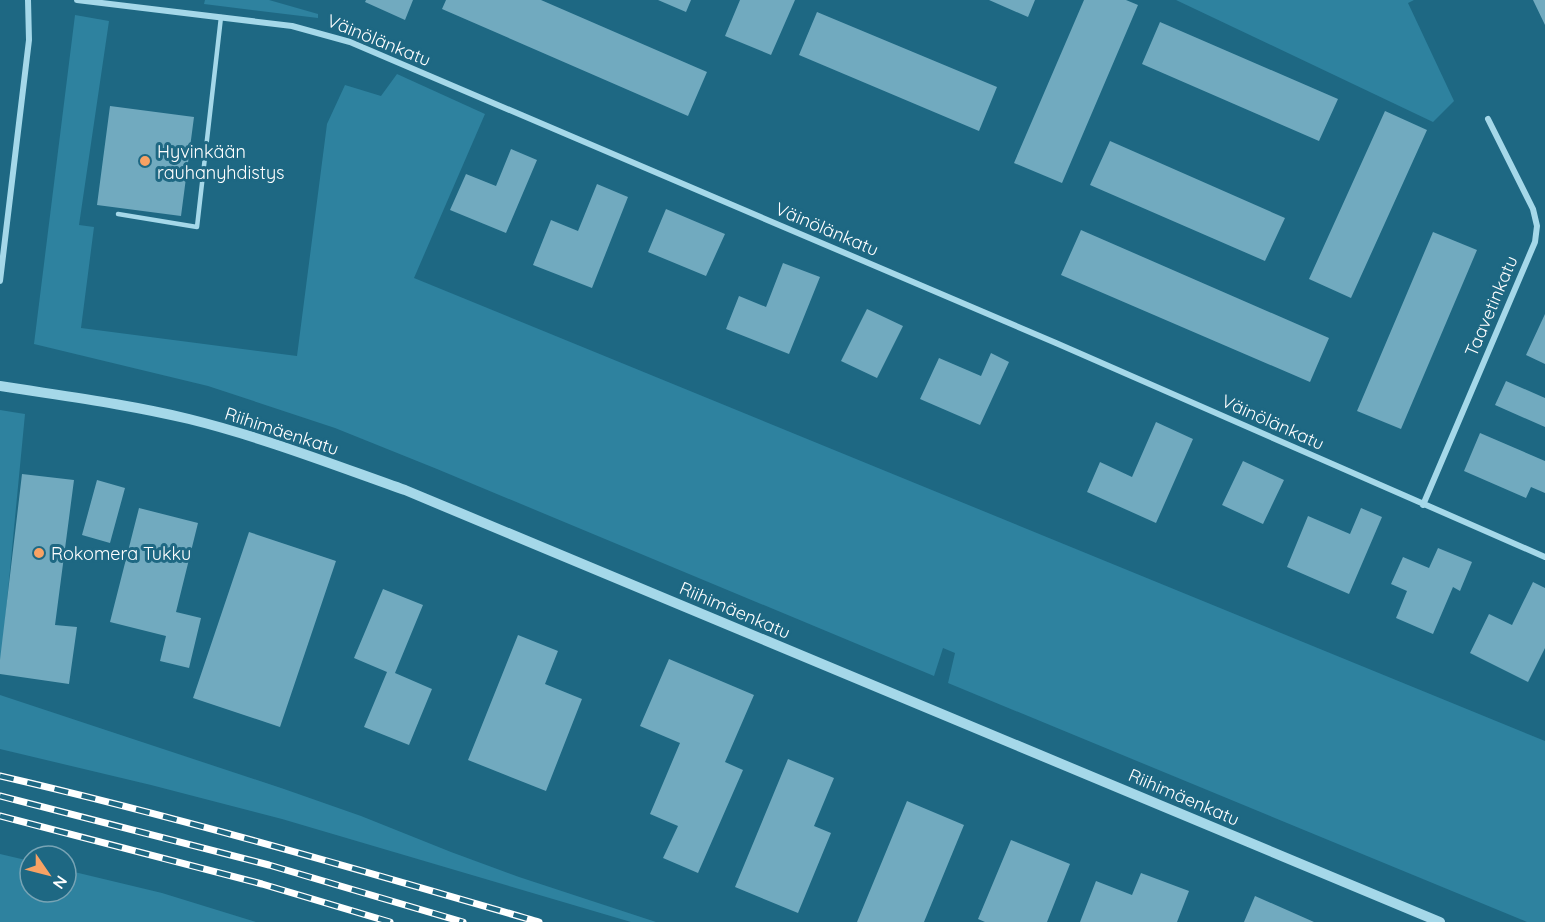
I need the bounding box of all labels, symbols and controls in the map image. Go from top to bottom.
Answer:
street label: Väinölänkatu [324,9,434,71]
place label: Hyvinkään rauhanyhdistys [157,140,284,184]
marker: Hyvinkään rauhanyhdistys [138,154,152,168]
street label: Väinölänkatu [772,197,882,261]
street label: Taavetinkatu [1459,252,1523,360]
street label: Väinölänkatu [1218,389,1328,455]
street label: Riihimäenkatu [222,402,342,460]
place label: Rokomera Tukku [51,542,191,565]
marker: Rokomera Tukku [32,546,46,560]
street label: Riihimäenkatu [676,576,794,644]
street label: Riihimäenkatu [1125,763,1243,831]
north arrow [18,844,78,904]
text: N [49,872,72,893]

